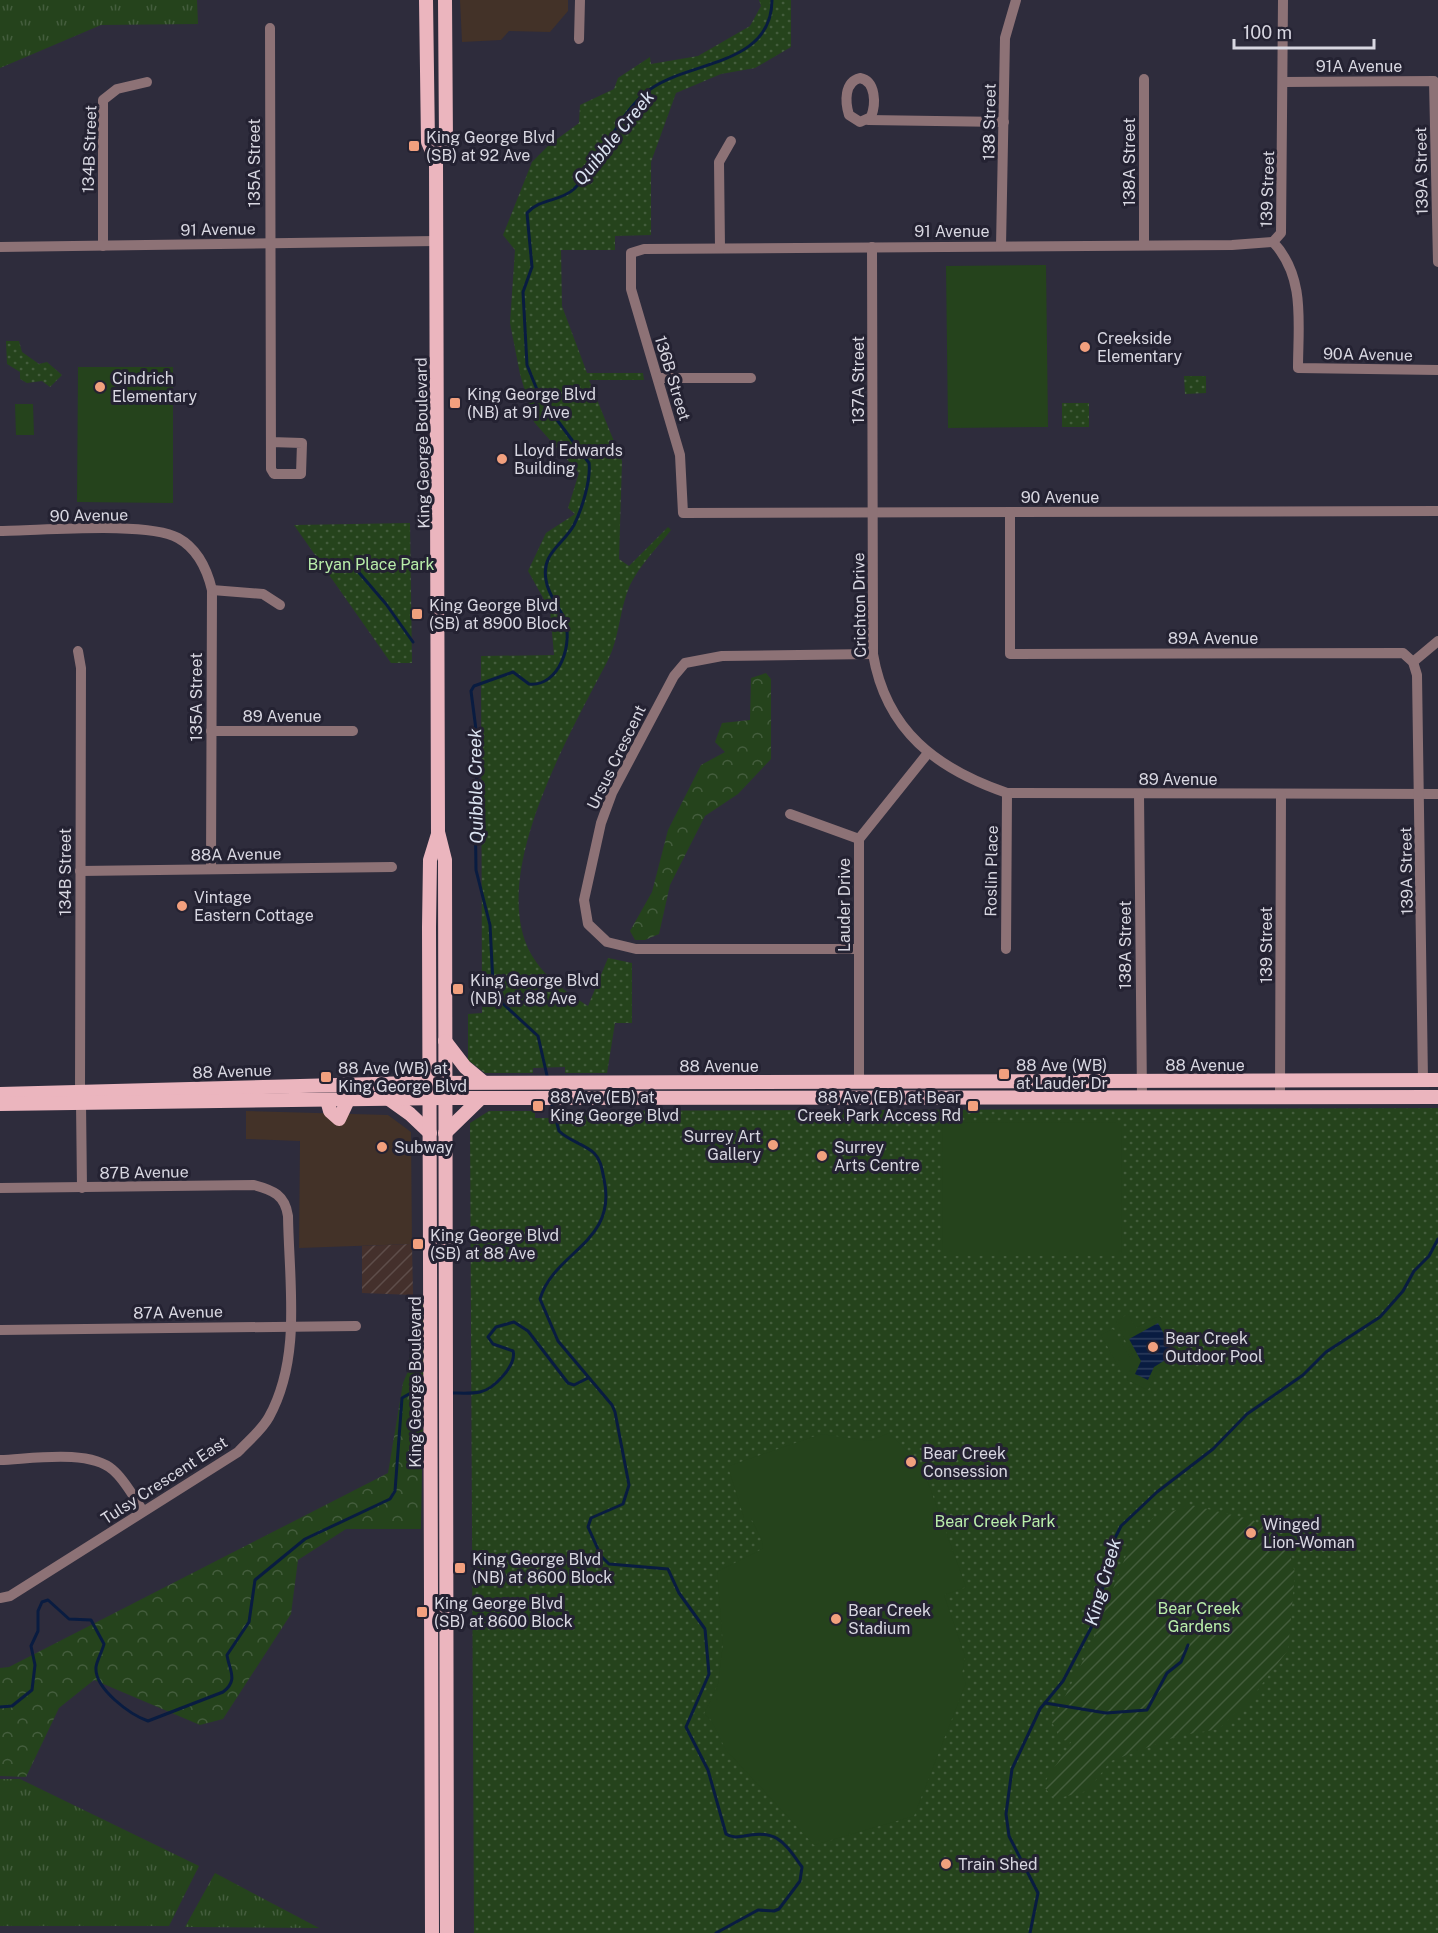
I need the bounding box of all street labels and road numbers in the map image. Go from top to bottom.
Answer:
street label: 91A Avenue [1316,57,1402,76]
street label: 138 Street [979,83,1000,161]
street label: 134B Street [78,105,101,193]
street label: 138A Street [1120,118,1139,206]
street label: 135A Street [245,119,264,207]
street label: 139A Street [1411,127,1432,215]
street label: 139 Street [1257,150,1278,228]
street label: 91 Avenue [180,219,256,240]
street label: 91 Avenue [914,222,990,241]
street label: 136B Street [651,333,694,423]
street label: 137A Street [849,336,868,424]
street label: 90A Avenue [1323,344,1413,365]
street label: King George Boulevard [412,357,433,529]
street label: 90 Avenue [1021,488,1099,507]
street label: 90 Avenue [50,505,128,526]
street label: Crichton Drive [849,552,870,658]
street label: 89A Avenue [1168,629,1258,648]
street label: 135A Street [187,653,206,741]
street label: Ursus Crescent [583,702,650,813]
street label: 89 Avenue [242,707,322,726]
street label: 89 Avenue [1138,770,1218,789]
street label: Roslin Place [981,825,1002,917]
street label: 139A Street [1396,827,1417,915]
street label: 134B Street [56,828,75,916]
street label: 88A Avenue [190,844,282,865]
street label: Lauder Drive [835,858,854,952]
street label: 138A Street [1116,901,1135,989]
street label: 139 Street [1257,906,1276,984]
street label: 88 Avenue [1165,1056,1245,1075]
street label: 88 Avenue [679,1057,759,1076]
street label: 88 Avenue [192,1061,272,1082]
street label: 87B Avenue [99,1162,189,1183]
street label: King George Boulevard [406,1296,425,1468]
street label: 87A Avenue [133,1302,223,1323]
street label: Tulsy Crescent East [98,1432,231,1528]

